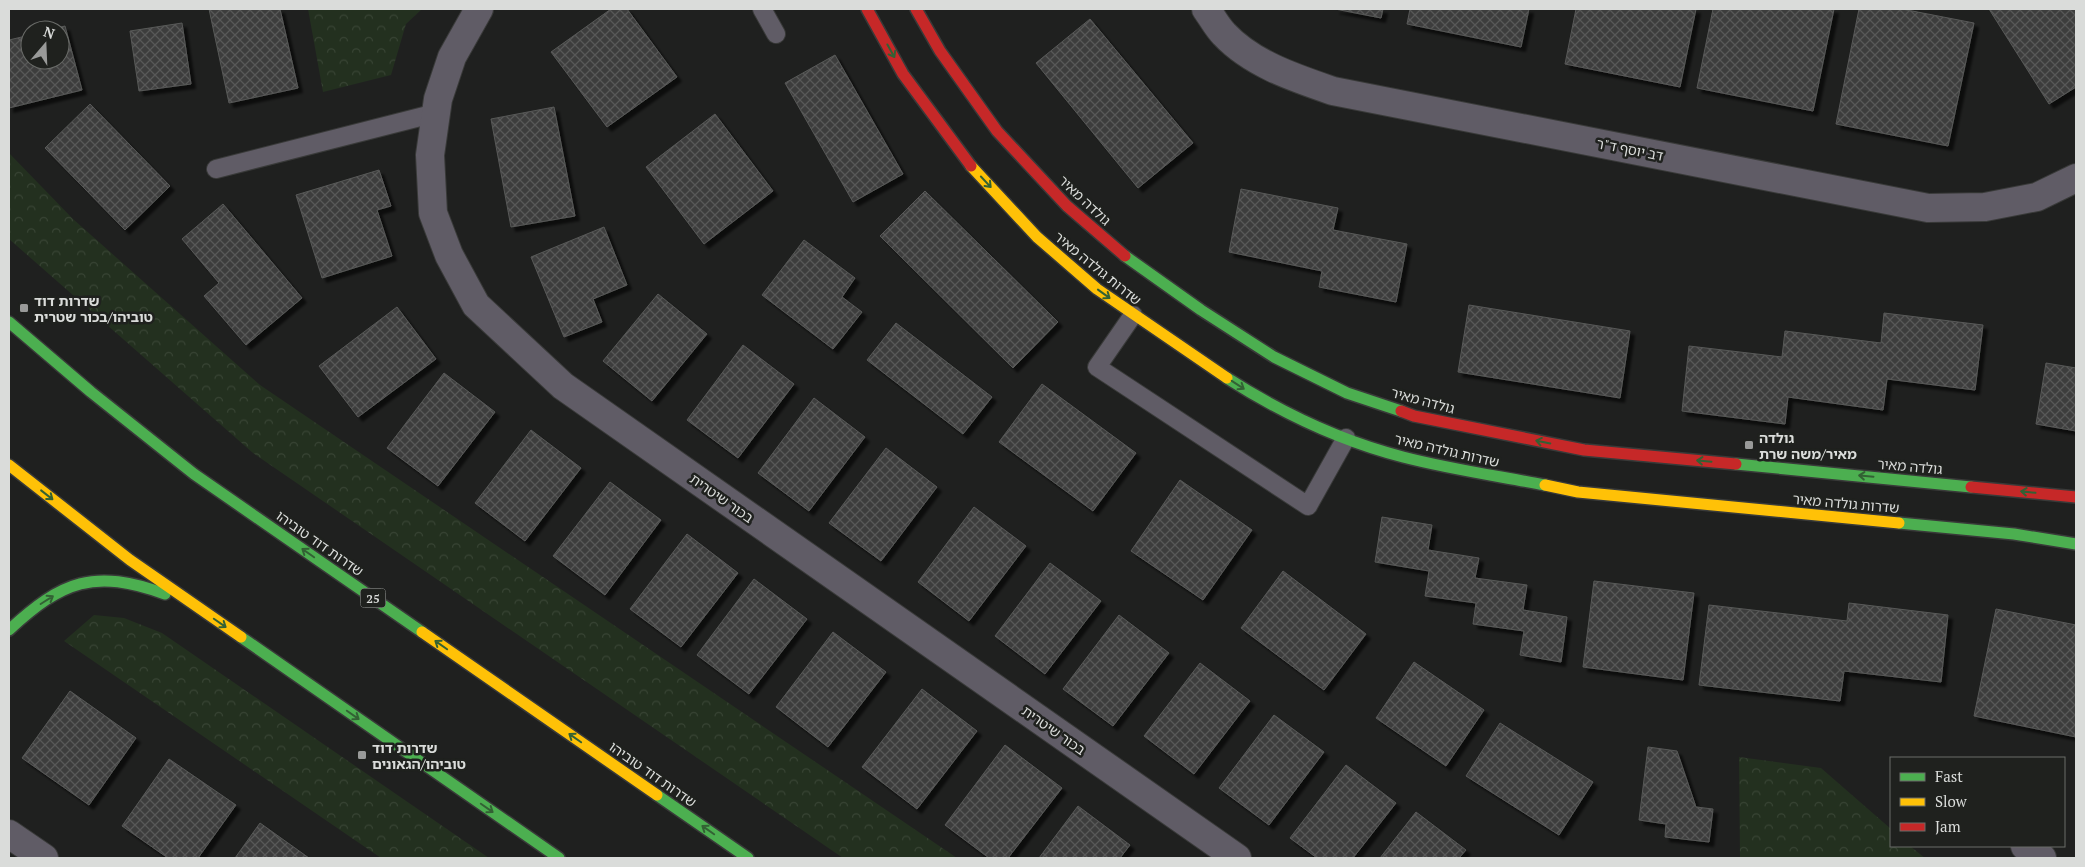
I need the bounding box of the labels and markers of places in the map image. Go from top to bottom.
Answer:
place label: שדרות דוד טוביהו/בכור שטרית [34,291,153,326]
marker: שדרות דוד טוביהו/בכור שטרית [18,302,30,314]
place label: גולדה מאיר/משה שרת [1759,428,1857,463]
marker: גולדה מאיר/משה שרת [1743,439,1755,451]
place label: שדרות דוד טוביהו/הגאונים [372,738,466,773]
marker: שדרות דוד טוביהו/הגאונים [356,749,368,761]

